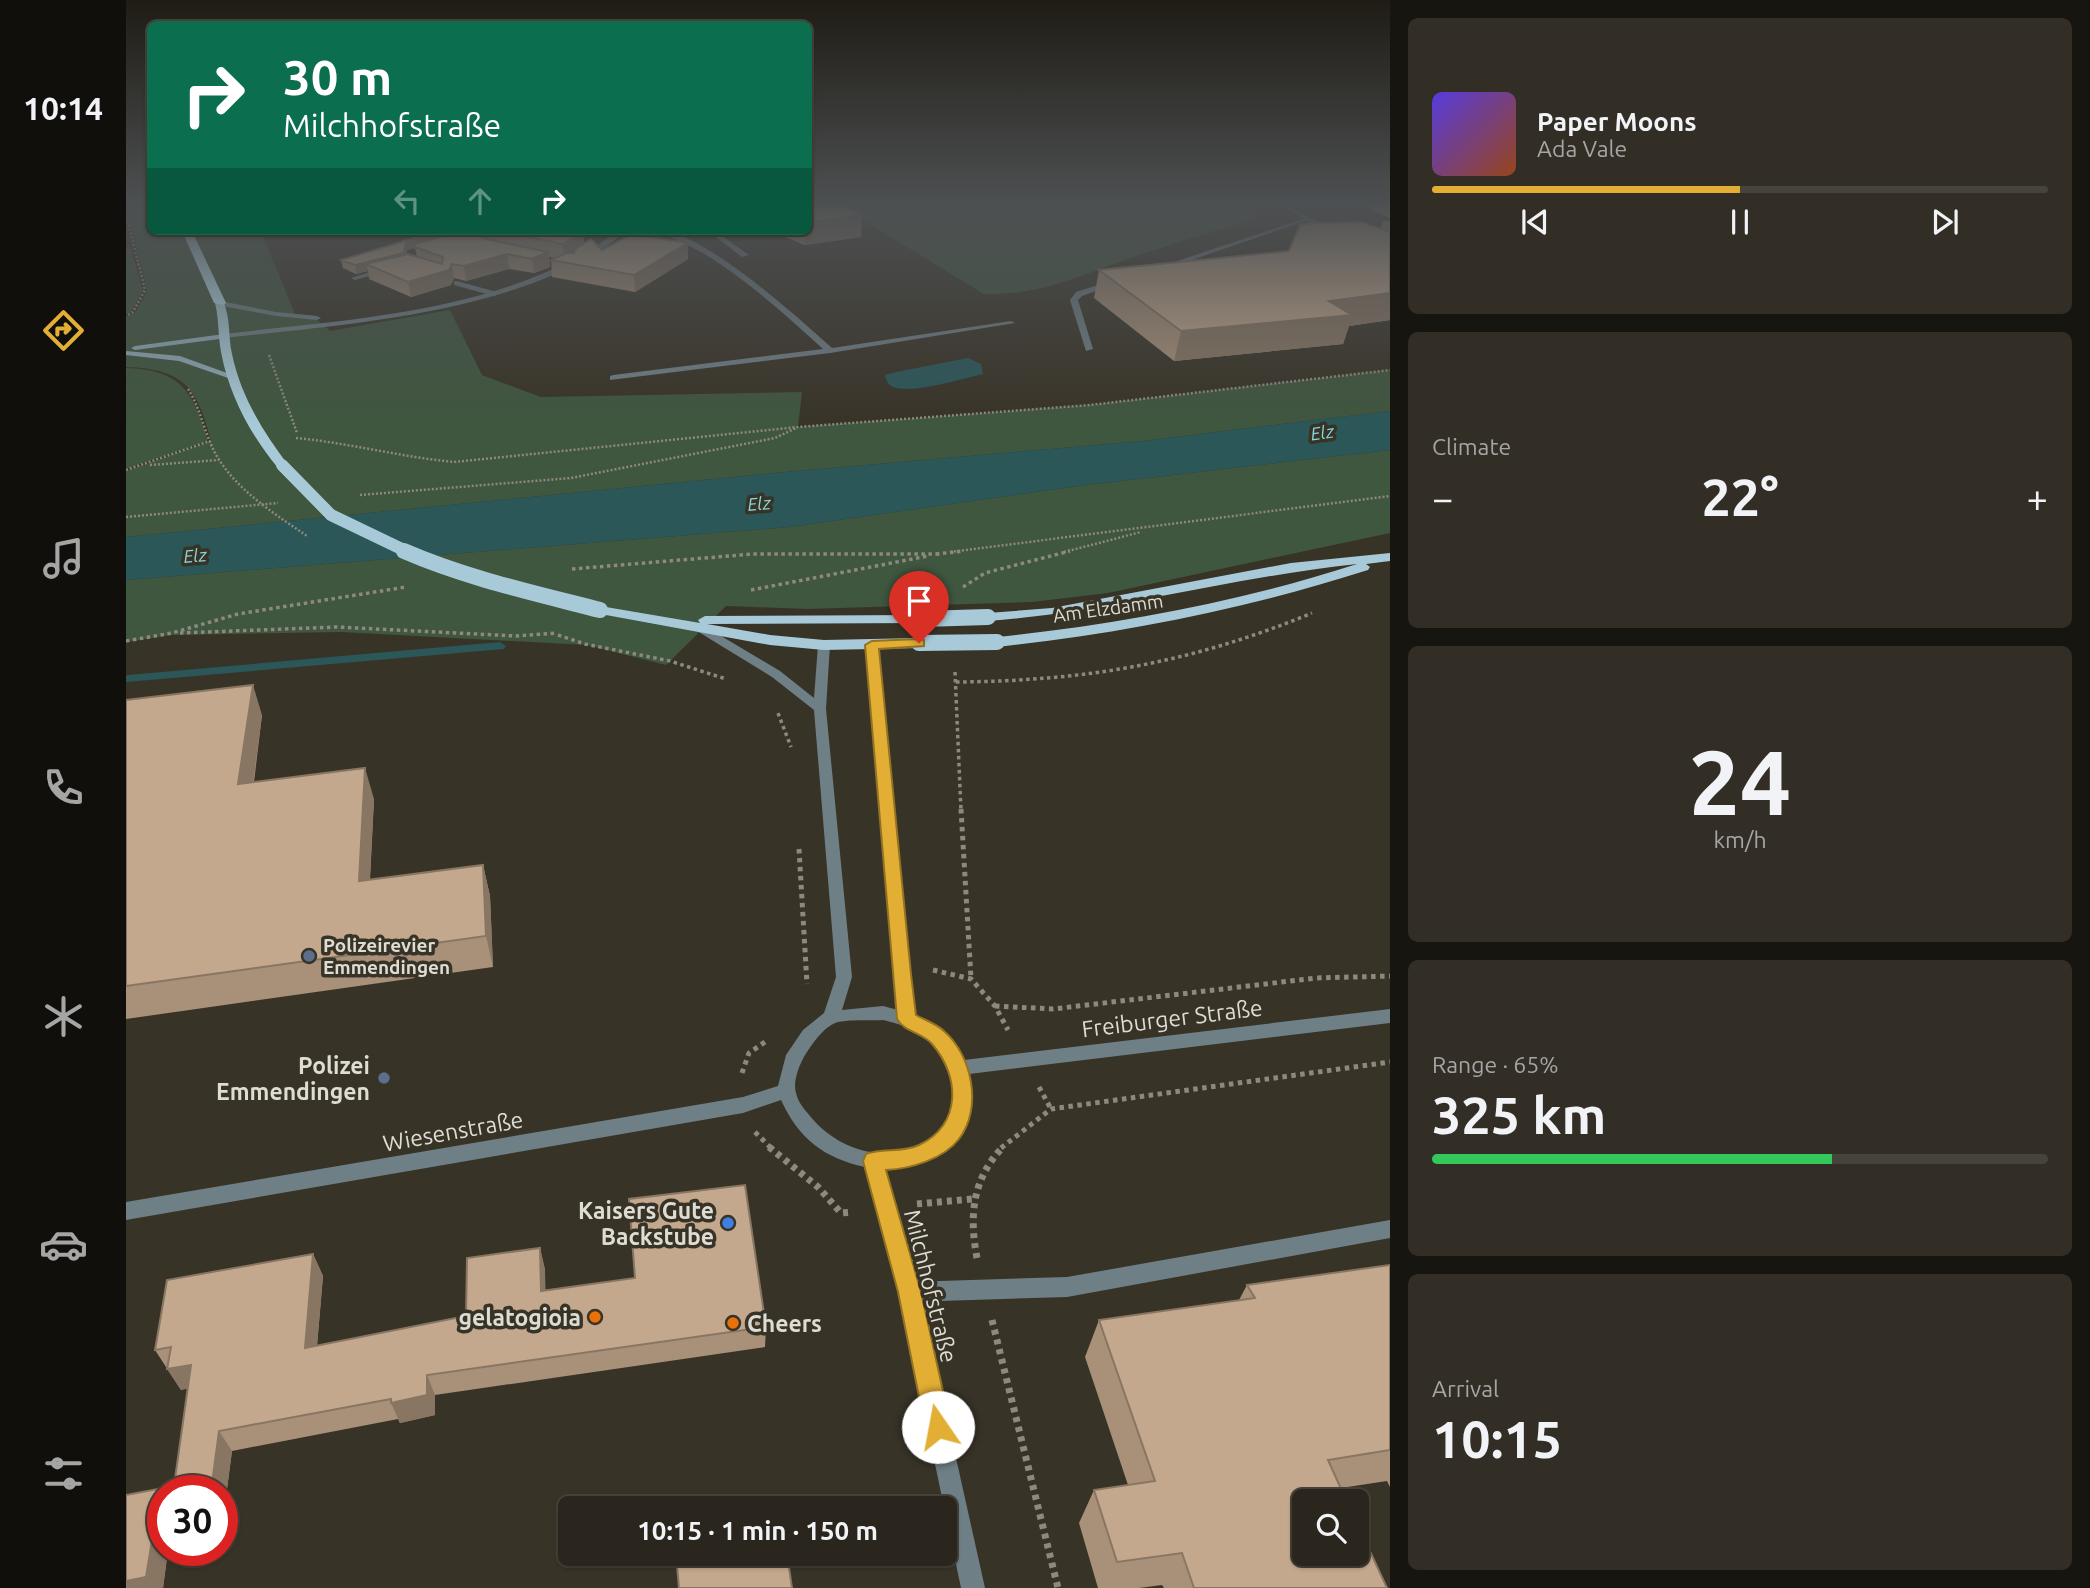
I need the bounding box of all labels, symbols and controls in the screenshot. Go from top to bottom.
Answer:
icon: right [168,49,259,140]
text: 30 m [283,49,392,104]
text: 10:14 [23,90,103,126]
text: Milchhofstraße [283,107,501,143]
text: Paper Moons [1537,107,1696,136]
text: Ada Vale [1537,136,1627,161]
icon: left [388,182,426,220]
icon: ahead [461,182,499,220]
icon: right [534,182,572,220]
icon: previous [1516,203,1554,241]
icon: pause [1721,203,1759,241]
icon: next [1926,203,1964,241]
icon: directions [39,306,88,355]
water label: Elz [1309,420,1336,444]
text: Climate [1432,434,1511,459]
text: 22° [1701,468,1779,526]
text: − [1432,477,1453,519]
text: + [2027,477,2048,519]
water label: Elz [747,492,772,514]
icon: music [39,534,88,583]
water label: Elz [183,544,208,566]
pin [889,571,949,643]
icon: arrive [900,582,938,620]
street label: Am Elzdamm [1052,589,1164,627]
text: 24 [1689,730,1791,832]
icon: phone [39,763,88,812]
text: km/h [1713,827,1767,852]
place label: Polizeirevier Emmendingen [323,934,450,978]
marker: Polizeirevier Emmendingen [301,948,317,964]
icon: climate [39,992,88,1041]
street label: Freiburger Straße [1080,995,1264,1041]
text: Range · 65% [1432,1052,1559,1077]
place label: Polizei Emmendingen [216,1053,370,1104]
marker: Polizei Emmendingen [376,1070,392,1086]
text: 325 km [1432,1086,1606,1144]
street label: Wiesenstraße [381,1106,525,1156]
place label: Kaisers Gute Backstube [578,1198,714,1249]
street label: Milchhofstraße [900,1207,962,1365]
marker: Kaisers Gute Backstube [720,1215,736,1231]
icon: car [39,1220,88,1269]
place label: gelatogioia [458,1305,581,1330]
marker: gelatogioia [587,1309,603,1325]
place label: Cheers [747,1311,822,1336]
marker: Cheers [725,1315,741,1331]
text: Arrival [1432,1376,1499,1401]
position arrow [901,1390,975,1464]
text: 10:15 [1432,1410,1562,1468]
icon: filters [39,1449,88,1498]
speed limit sign: 30 [147,1475,238,1566]
map controls [1292,1489,1369,1566]
button: search [1292,1489,1369,1566]
text: 10:15 · 1 min · 150 m [637,1516,878,1545]

